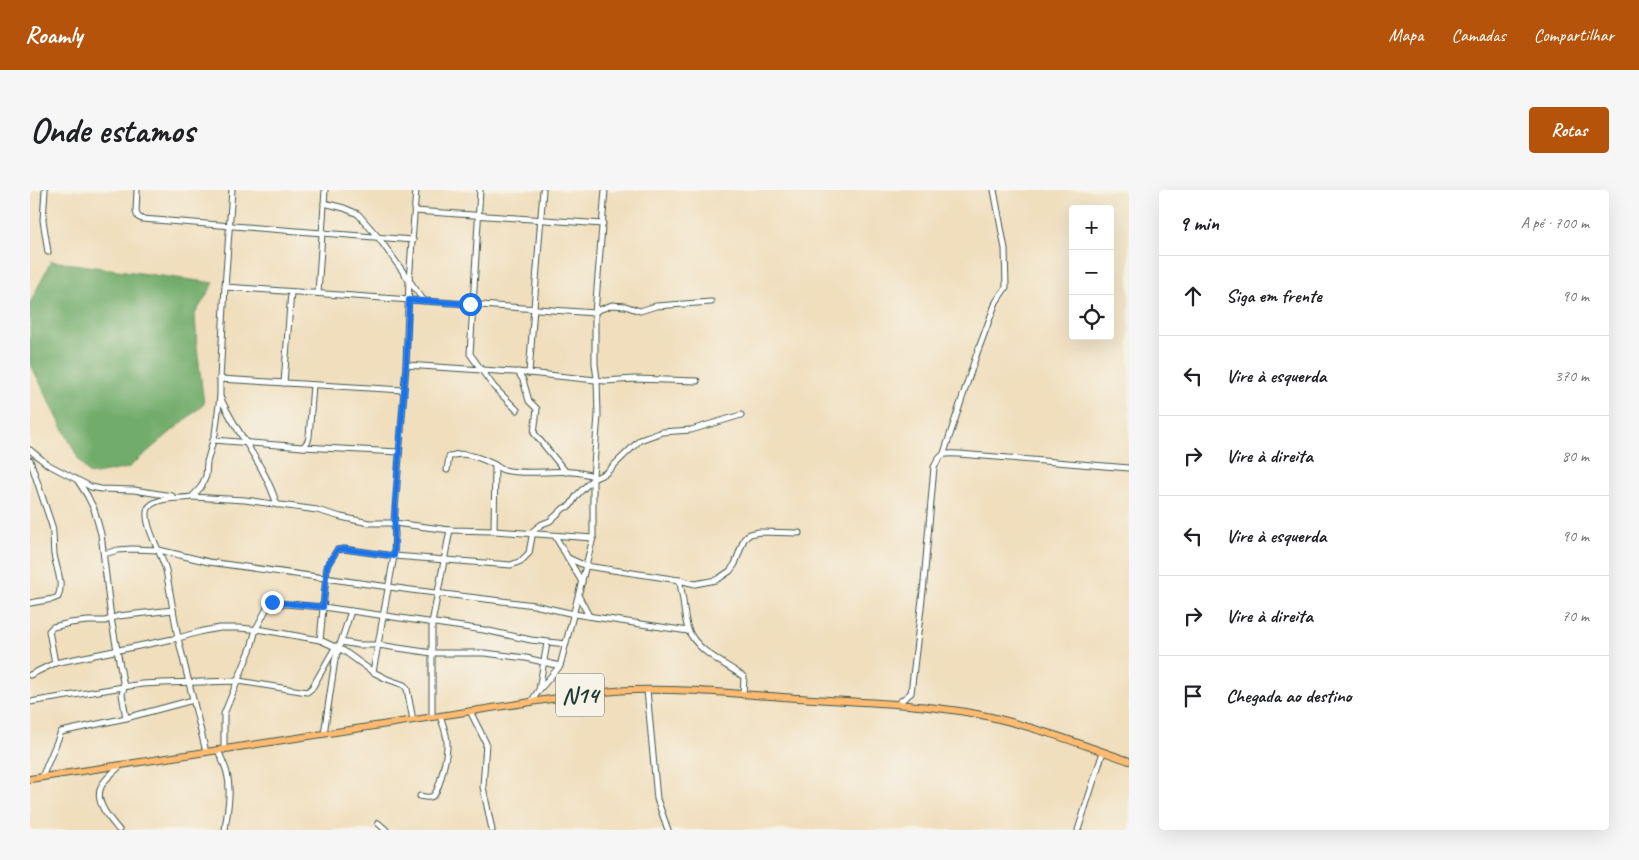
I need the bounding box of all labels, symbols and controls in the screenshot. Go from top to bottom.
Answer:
text: Roamly [25,20,82,50]
text: Mapa [1389,24,1423,46]
text: Camadas [1451,24,1506,46]
text: Compartilhar [1534,24,1614,46]
button: Rotas [1529,107,1609,153]
text: Onde estamos [30,108,195,153]
map controls [1069,205,1114,340]
button: + [1069,205,1114,250]
text: 9 min [1179,210,1219,236]
text: A pé · 700 m [1521,213,1589,233]
button: − [1069,250,1114,295]
icon: ahead [1179,282,1207,310]
text: Siga em frente [1226,284,1322,308]
text: 90 m [1562,286,1589,306]
route start [459,293,482,316]
button: locate [1069,295,1114,340]
icon: left [1179,362,1207,390]
text: Vire à esquerda [1226,364,1326,388]
text: 370 m [1555,366,1589,386]
icon: right [1179,442,1207,470]
text: Vire à direita [1226,444,1313,468]
text: 80 m [1562,446,1589,466]
icon: left [1179,522,1207,550]
text: Vire à esquerda [1226,524,1326,548]
text: 90 m [1562,526,1589,546]
route end [261,591,284,614]
icon: right [1179,602,1207,630]
text: Vire à direita [1226,604,1313,628]
text: 70 m [1562,606,1589,626]
road number: N14 [556,674,604,716]
icon: arrive [1179,682,1207,710]
text: Chegada ao destino [1226,684,1352,708]

